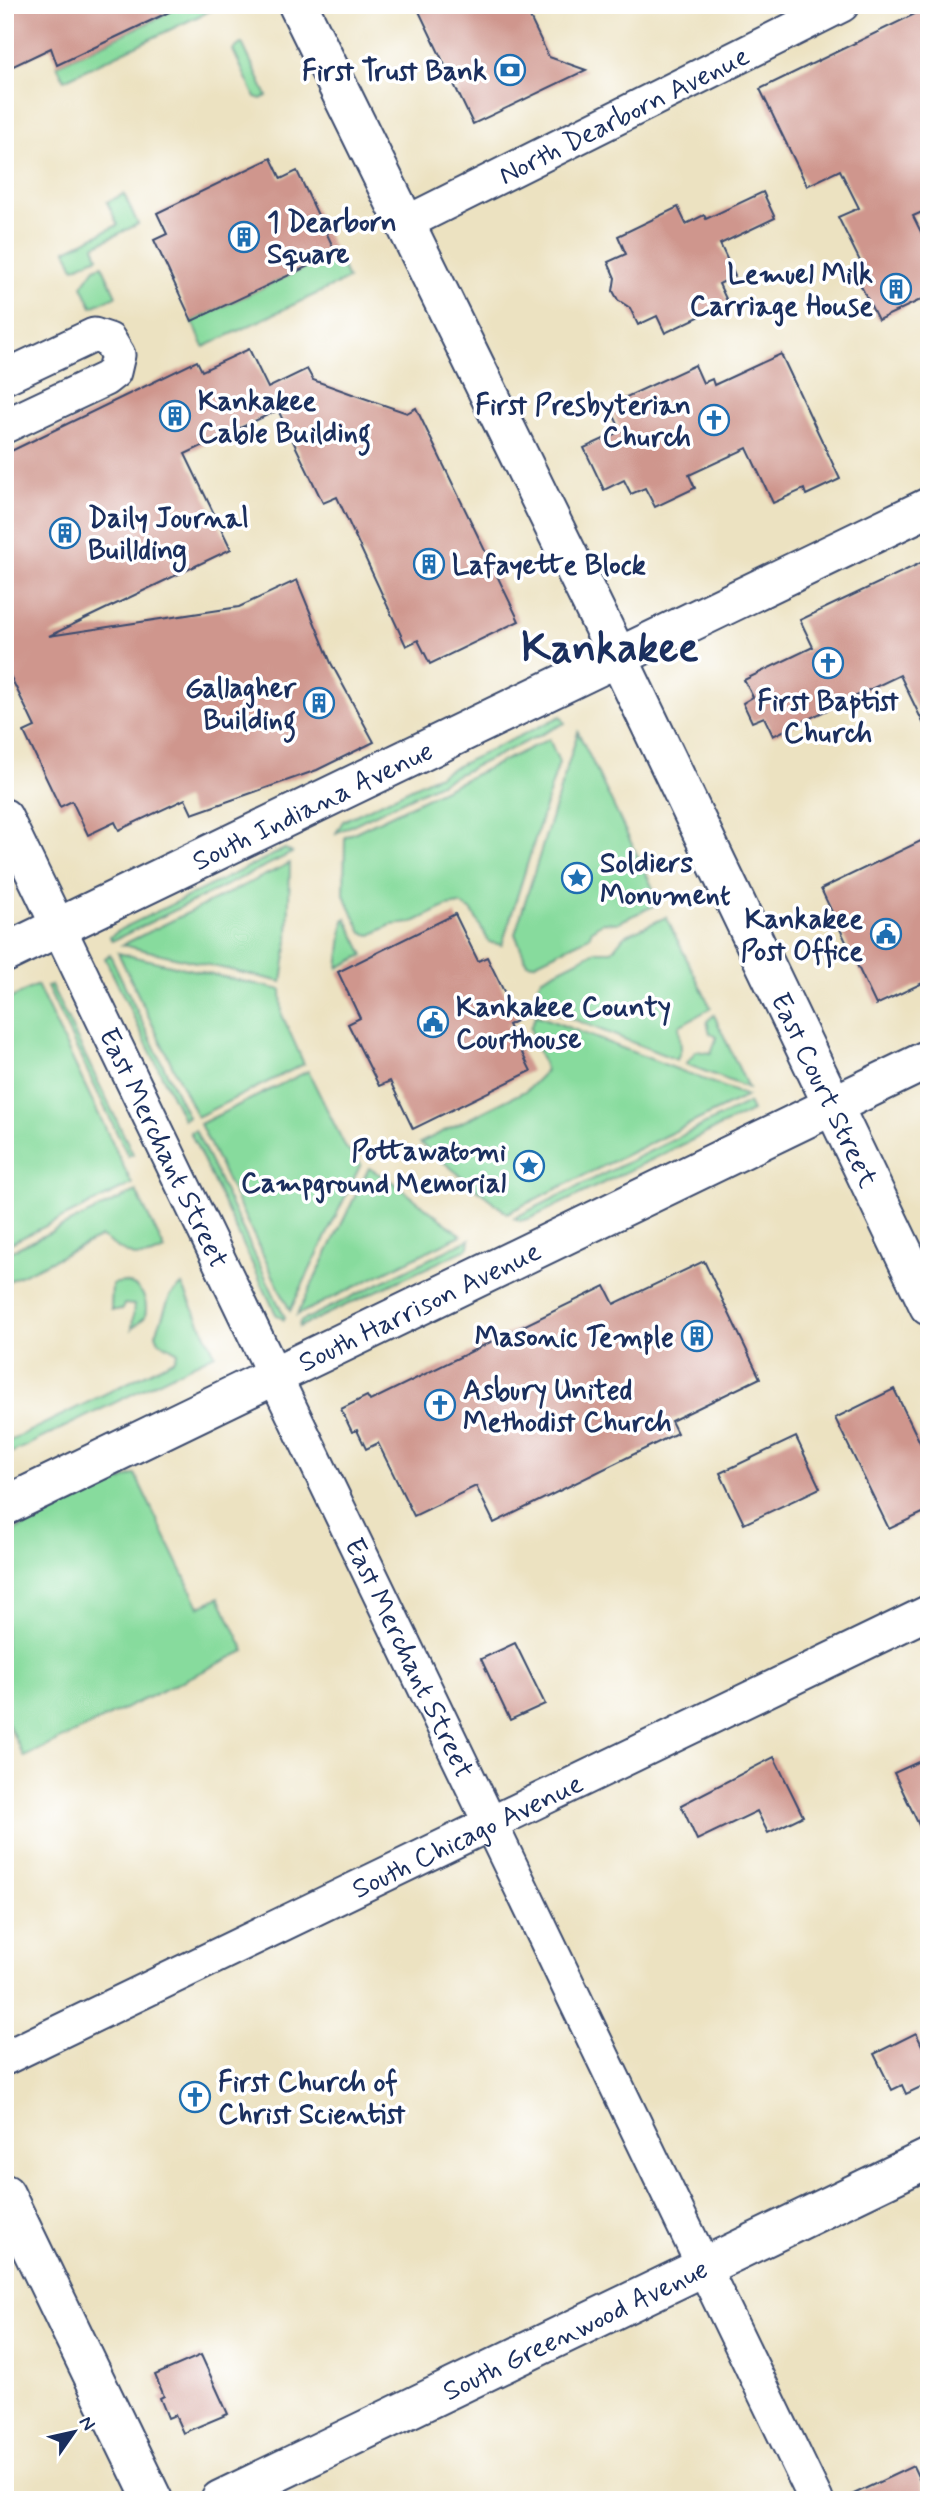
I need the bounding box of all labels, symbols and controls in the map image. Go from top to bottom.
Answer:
street label: North Dearborn Avenue [493,38,756,195]
bank icon: First Trust Bank [493,53,527,87]
place label: First Trust Bank [302,54,487,91]
place label: 1 Dearborn Square [267,205,397,274]
building icon: 1 Dearborn Square [227,220,261,254]
place label: Lemuel Milk Carriage House [690,257,873,327]
building icon: Lemuel Milk Carriage House [879,272,913,306]
place label: Kankakee Cable Building [198,384,371,456]
place label: First Presbyterian Church [475,388,691,457]
building icon: Kankakee Cable Building [158,399,192,433]
church icon: First Presbyterian Church [697,403,731,437]
place label: Daily Journal Buillding [88,501,249,573]
building icon: Daily Journal Buillding [48,516,82,550]
building icon: Lafayette Block [412,547,446,581]
place label: Lafayette Block [452,548,646,585]
district label: Kankakee [521,622,699,677]
church icon: First Baptist Church [811,646,845,680]
place label: Gallagher Building [185,671,297,743]
place label: First Baptist Church [757,684,899,753]
building icon: Gallagher Building [302,686,336,720]
street label: South Indiana Avenue [187,733,440,881]
place label: Soldiers Monument [600,846,731,915]
place icon: Soldiers Monument [560,861,594,895]
place label: Kankakee Post Office [741,902,863,971]
public building icon: Kankakee Post Office [869,917,903,951]
street label: East Court Street [761,987,886,1195]
place label: Kankakee County Courthouse [456,990,671,1059]
public building icon: Kankakee County Courthouse [416,1005,450,1039]
street label: East Merchant Street [89,1022,236,1275]
place label: Pottawatomi Campground Memorial [241,1134,506,1204]
place icon: Pottawatomi Campground Memorial [512,1149,546,1183]
street label: South Harrison Avenue [293,1234,547,1382]
building icon: Masonic Temple [680,1319,714,1353]
place label: Masonic Temple [475,1320,674,1357]
place label: Asbury United Methodist Church [463,1373,672,1442]
church icon: Asbury United Methodist Church [423,1388,457,1422]
street label: East Merchant Street [334,1532,482,1785]
street label: South Chicago Avenue [346,1766,590,1909]
place label: First Church of Christ Scientist [218,2065,406,2134]
church icon: First Church of Christ Scientist [178,2080,212,2114]
street label: South Greenwood Avenue [437,2251,715,2411]
north arrow [38,2396,108,2466]
text: N [73,2411,101,2436]

